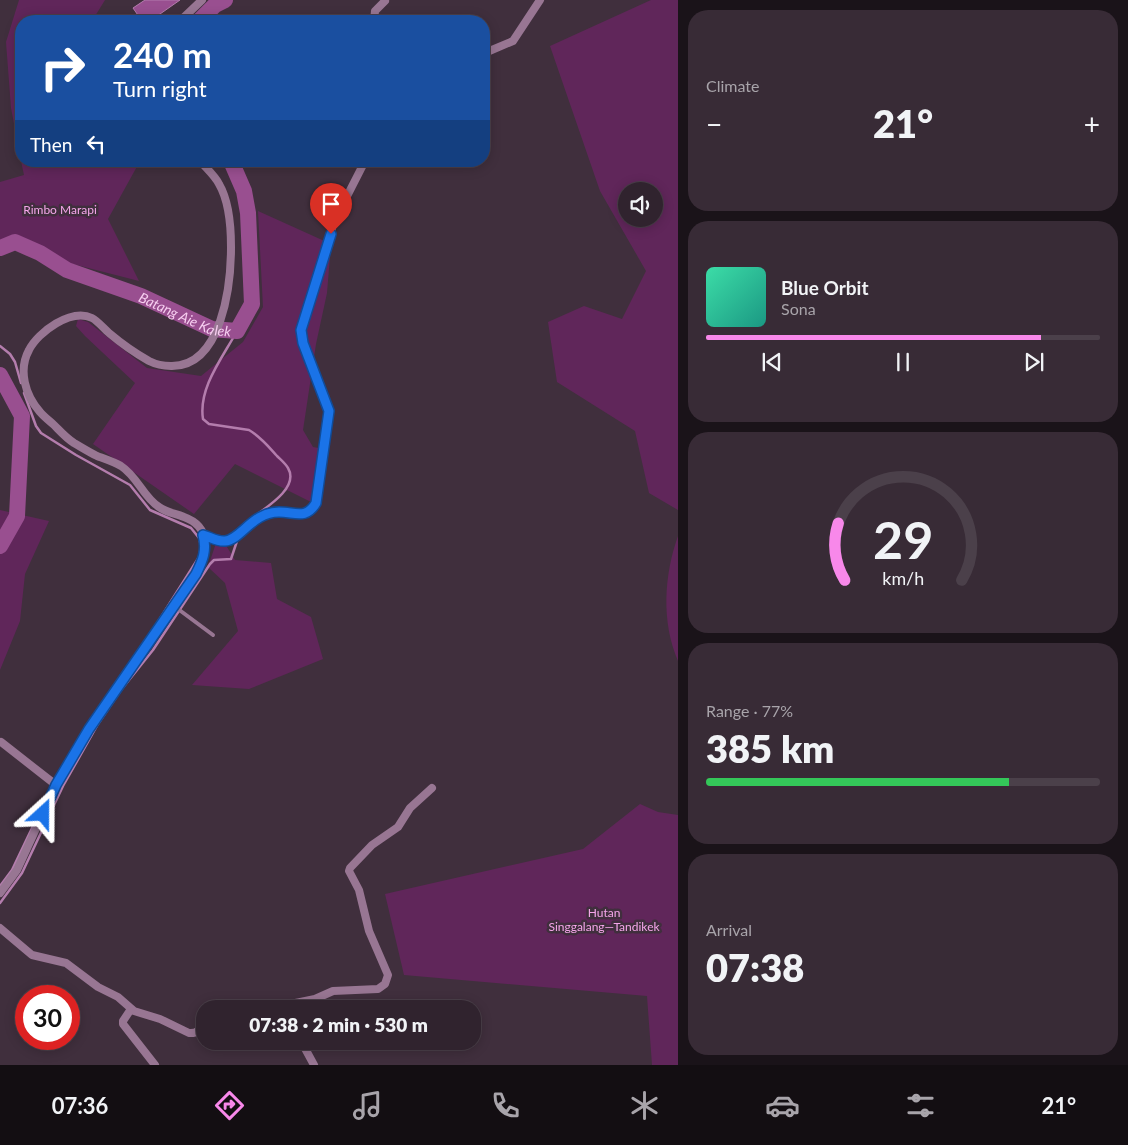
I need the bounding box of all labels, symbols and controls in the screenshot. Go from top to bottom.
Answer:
text: 240 m [113,33,212,75]
icon: right [30,35,95,100]
text: Turn right [113,75,207,102]
text: Climate [706,76,759,95]
text: 21° [873,100,933,146]
text: − [706,107,722,141]
text: + [1084,107,1100,141]
icon: left [82,130,110,158]
text: Then [30,133,72,156]
map controls [618,182,663,227]
button: sound [618,182,663,227]
pin [310,183,352,234]
icon: arrive [317,190,345,218]
park label: Rimbo Marapi [23,202,97,217]
text: Blue Orbit [781,276,869,299]
water label: Batang Aie Kalek [136,288,232,339]
text: Sona [781,299,816,318]
icon: previous [758,348,786,376]
icon: pause [889,348,917,376]
icon: next [1020,348,1048,376]
text: 29 [873,508,933,570]
text: km/h [882,567,924,589]
text: Range · 77% [706,701,793,720]
text: 385 km [706,725,834,771]
position arrow [16,787,68,839]
park label: Hutan Singgalang—Tandikek [548,905,660,934]
text: Arrival [706,920,752,939]
text: 07:38 [706,944,804,990]
speed limit sign: 30 [15,985,80,1050]
text: 07:38 · 2 min · 530 m [249,1013,428,1036]
icon: directions [212,1088,247,1123]
icon: music [350,1088,385,1123]
icon: phone [488,1088,523,1123]
icon: climate [627,1088,662,1123]
icon: car [765,1088,800,1123]
icon: filters [903,1088,938,1123]
text: 07:36 [52,1092,108,1119]
text: 21° [1042,1092,1076,1119]

